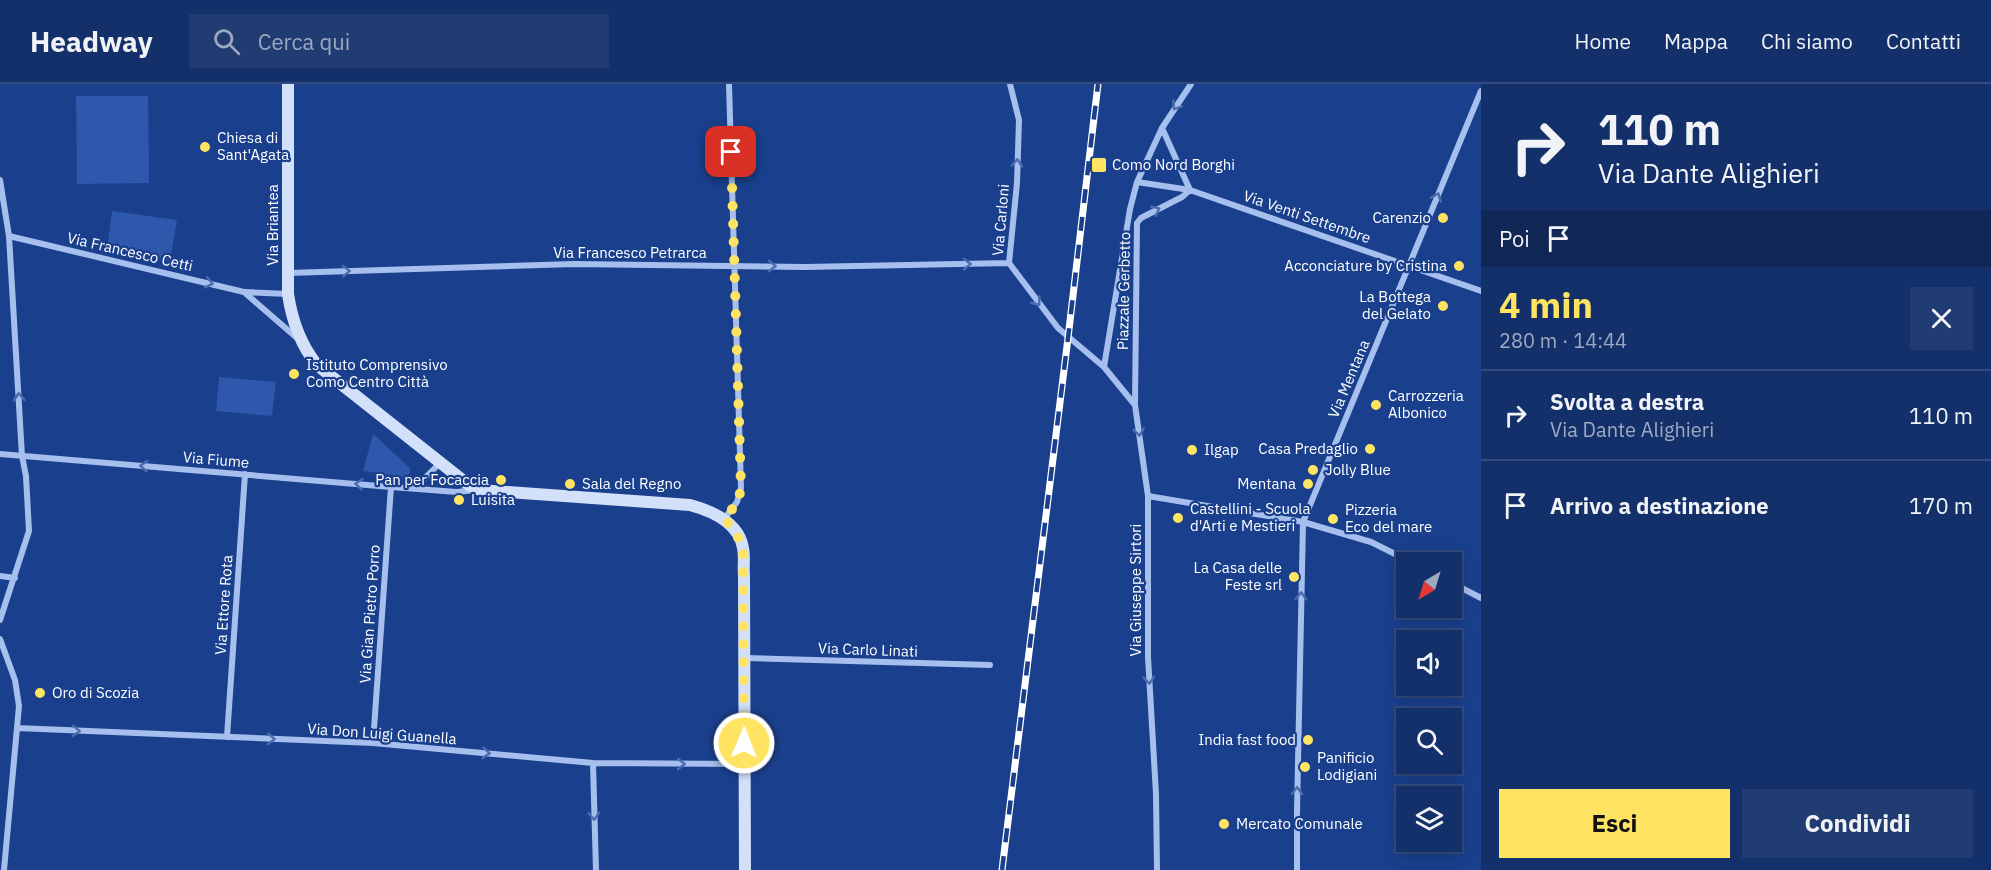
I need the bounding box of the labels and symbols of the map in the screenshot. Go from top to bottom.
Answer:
one-way arrow [1172,99,1183,110]
pin [705,126,756,177]
place label: Chiesa di Sant'Agata [217,128,289,164]
marker: Chiesa di Sant'Agata [198,140,212,154]
place label: Como Nord Borghi [1112,155,1235,174]
marker: Como Nord Borghi [1090,156,1108,174]
one-way arrow [1011,159,1024,168]
street label: Via Carloni [988,183,1013,257]
street label: Via Briantea [263,184,282,266]
street label: Via Venti Settembre [1241,186,1373,247]
one-way arrow [1430,192,1442,203]
one-way arrow [1150,206,1160,217]
place label: Carenzio [1372,208,1431,227]
marker: Carenzio [1436,211,1450,225]
street label: Via Francesco Cetti [65,228,195,275]
street label: Piazzale Gerbetto [1113,232,1134,350]
street label: Via Francesco Petrarca [553,243,707,262]
place label: Acconciature by Cristina [1284,256,1447,275]
one-way arrow [963,258,972,270]
marker: Acconciature by Cristina [1452,259,1466,273]
one-way arrow [768,260,777,273]
one-way arrow [342,265,351,277]
one-way arrow [204,276,214,289]
place label: La Bottega del Gelato [1359,287,1431,323]
one-way arrow [1030,295,1041,306]
marker: La Bottega del Gelato [1436,299,1450,313]
street label: Via Mentana [1324,337,1374,421]
place label: Istituto Comprensivo Como Centro Città [306,355,448,391]
marker: Istituto Comprensivo Como Centro Città [287,367,301,381]
place label: Carrozzeria Albonico [1388,386,1464,422]
one-way arrow [12,393,25,402]
marker: Carrozzeria Albonico [1369,398,1383,412]
one-way arrow [1132,427,1144,436]
place label: Casa Predaglio [1258,439,1358,458]
place label: Ilgap [1204,440,1239,459]
marker: Casa Predaglio [1363,442,1377,456]
marker: Ilgap [1185,443,1199,457]
street label: Via Fiume [182,447,250,472]
one-way arrow [139,459,148,472]
place label: Jolly Blue [1325,460,1391,479]
marker: Jolly Blue [1306,463,1320,477]
place label: Pan per Focaccia [375,470,489,489]
marker: Pan per Focaccia [494,473,508,487]
place label: Sala del Regno [582,474,681,493]
place label: Mentana [1237,474,1296,493]
marker: Sala del Regno [563,477,577,491]
marker: Mentana [1301,477,1315,491]
one-way arrow [355,478,364,491]
place label: Luisita [471,490,515,509]
marker: Luisita [452,493,466,507]
place label: Castellini - Scuola d'Arti e Mestieri [1190,499,1310,535]
place label: Pizzeria Eco del mare [1345,500,1432,536]
marker: Castellini - Scuola d'Arti e Mestieri [1171,511,1185,525]
marker: Pizzeria Eco del mare [1326,512,1340,526]
street label: Via Giuseppe Sirtori [1126,524,1145,656]
street label: Via Gian Pietro Porro [355,544,384,684]
north arrow [1396,552,1462,618]
street label: Via Ettore Rota [211,554,236,656]
place label: La Casa delle Feste srl [1194,558,1282,594]
marker: La Casa delle Feste srl [1287,570,1301,584]
one-way arrow [1295,591,1307,600]
street label: Via Carlo Linati [818,638,918,661]
one-way arrow [1143,676,1156,685]
place label: Oro di Scozia [52,683,139,702]
marker: Oro di Scozia [33,686,47,700]
position arrow [712,711,776,775]
street label: Via Don Luigi Guanella [307,719,457,748]
one-way arrow [71,724,80,737]
place label: India fast food [1198,730,1296,749]
one-way arrow [266,733,275,746]
marker: India fast food [1301,733,1315,747]
one-way arrow [482,746,491,759]
place label: Panificio Lodigiani [1317,748,1377,784]
one-way arrow [676,757,685,770]
marker: Panificio Lodigiani [1298,760,1312,774]
one-way arrow [1291,786,1303,795]
one-way arrow [588,812,600,821]
place label: Mercato Comunale [1236,814,1363,833]
marker: Mercato Comunale [1217,817,1231,831]

